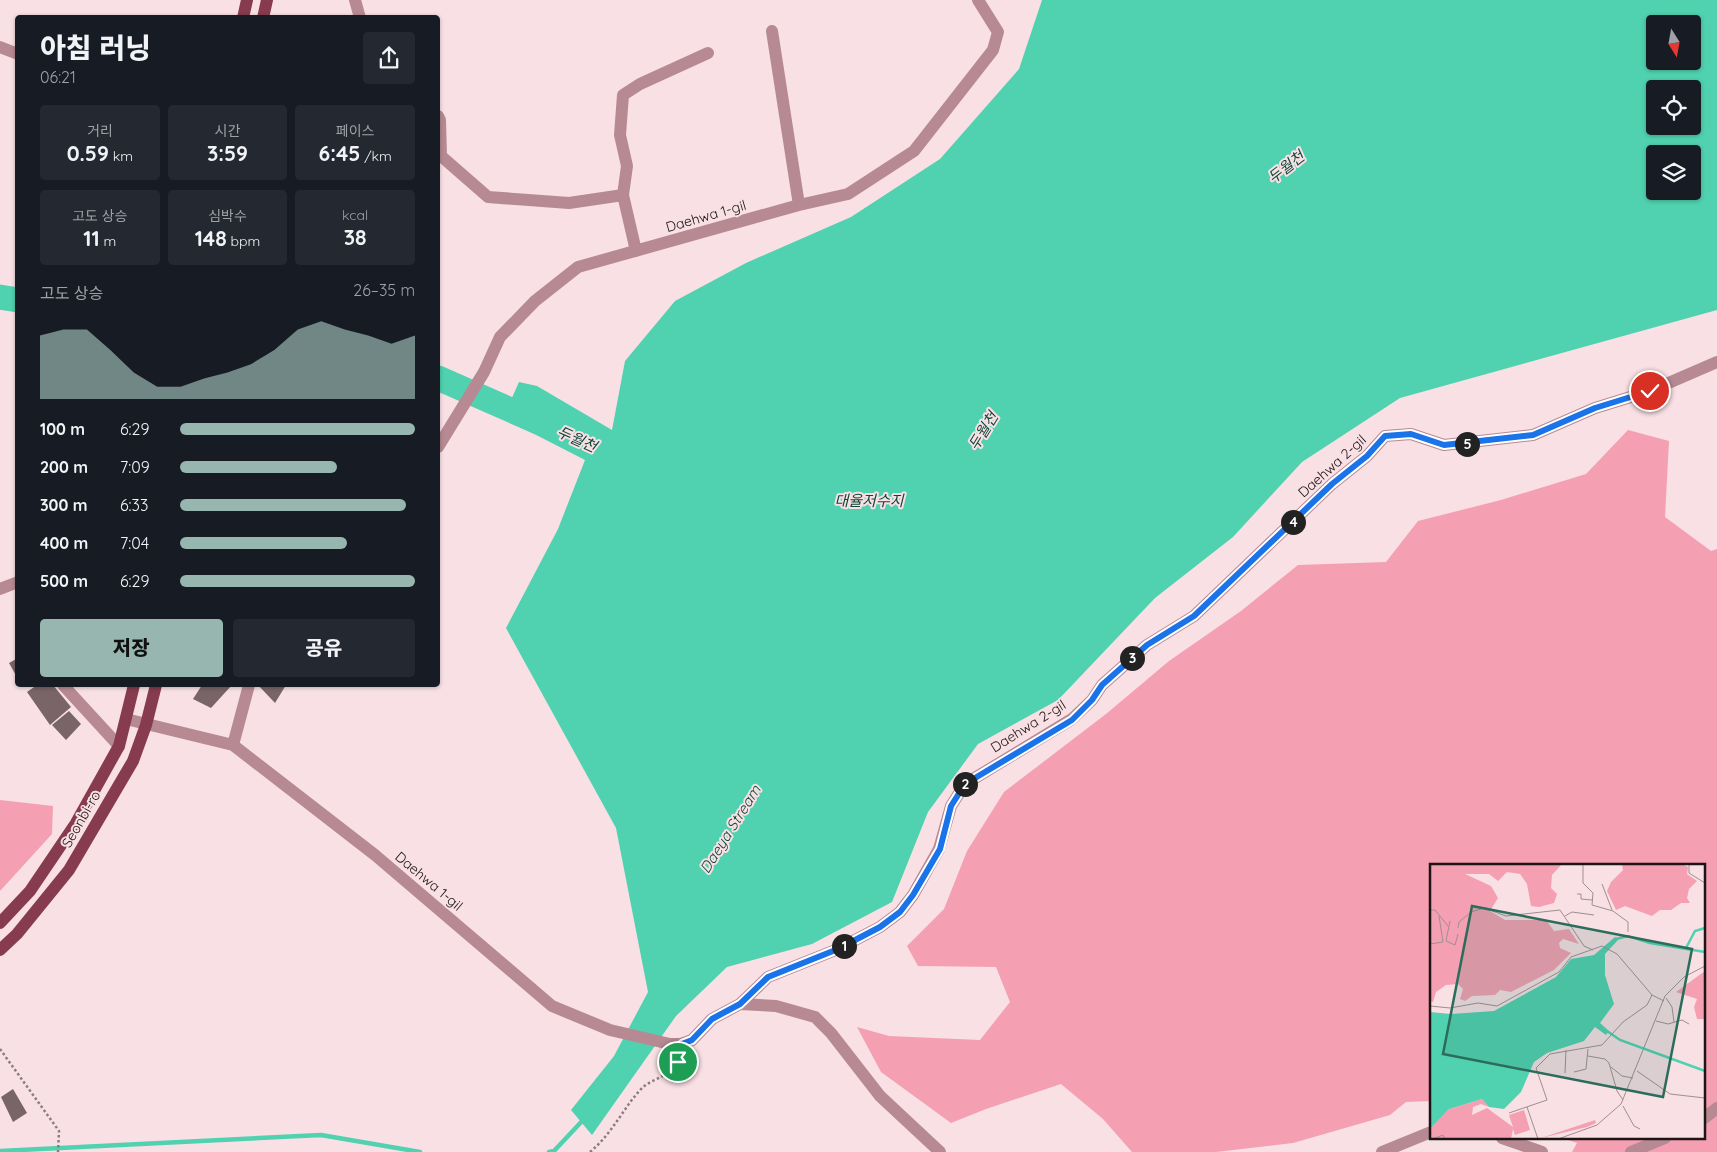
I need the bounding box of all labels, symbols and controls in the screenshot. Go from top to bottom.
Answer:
north arrow [1646,15,1701,70]
map controls [1646,15,1701,200]
text: 아침 러닝 [40,30,151,65]
button: share [363,32,415,84]
text: 06:21 [40,67,76,87]
button: locate [1646,80,1701,135]
text: 거리 [87,122,113,140]
text: 시간 [215,122,240,140]
text: 페이스 [336,122,374,140]
text: 0.59 [67,140,109,166]
text: 3:59 [207,140,248,166]
text: 6:45 [319,140,360,166]
water label: 두월천 [1264,145,1310,187]
button: layers [1646,145,1701,200]
text: km [109,147,133,165]
text: /km [360,147,392,165]
street label: Daehwa 1-gil [664,196,748,236]
text: kcal [342,206,368,224]
text: 고도 상승 [72,207,128,225]
text: 심박수 [208,207,247,225]
text: 38 [344,224,367,250]
text: 11 [83,225,100,251]
text: 148 [195,225,227,251]
text: m [100,232,116,250]
text: bpm [227,232,260,250]
text: 26–35 m [353,280,415,300]
text: 고도 상승 [40,283,103,303]
pin [1629,370,1671,412]
icon: check [1636,377,1664,405]
water label: 두월천 [964,407,1003,454]
text: 100 m [40,419,85,439]
text: 6:29 [120,419,149,439]
water label: 두월천 [554,422,602,457]
street label: Daehwa 2-gil [1294,431,1370,501]
pin: 5 [1454,432,1480,456]
text: 5 [1463,435,1472,453]
text: 200 m [40,457,88,477]
text: 7:09 [120,457,150,477]
water label: 대율저수지 [834,491,905,510]
text: 300 m [40,495,87,515]
text: 6:33 [120,495,148,515]
pin: 4 [1280,510,1306,534]
text: 4 [1289,513,1298,531]
text: 400 m [40,533,88,553]
text: 7:04 [120,533,149,553]
text: 500 m [40,571,88,591]
text: 6:29 [120,571,149,591]
button: 저장 [40,619,223,677]
button: 공유 [233,619,415,677]
pin: 3 [1120,646,1144,670]
text: 3 [1129,649,1136,667]
street label: Daehwa 2-gil [987,696,1069,756]
pin: 2 [952,772,978,796]
text: 2 [962,775,969,793]
water label: Daeya Stream [695,781,765,877]
street label: Seonbi-ro [58,787,104,851]
street label: Daehwa 1-gil [391,847,467,915]
inset map [1430,864,1704,1140]
pin: 1 [832,934,856,958]
text: 1 [842,937,847,955]
pin [657,1041,699,1083]
icon: arrive [664,1048,692,1076]

